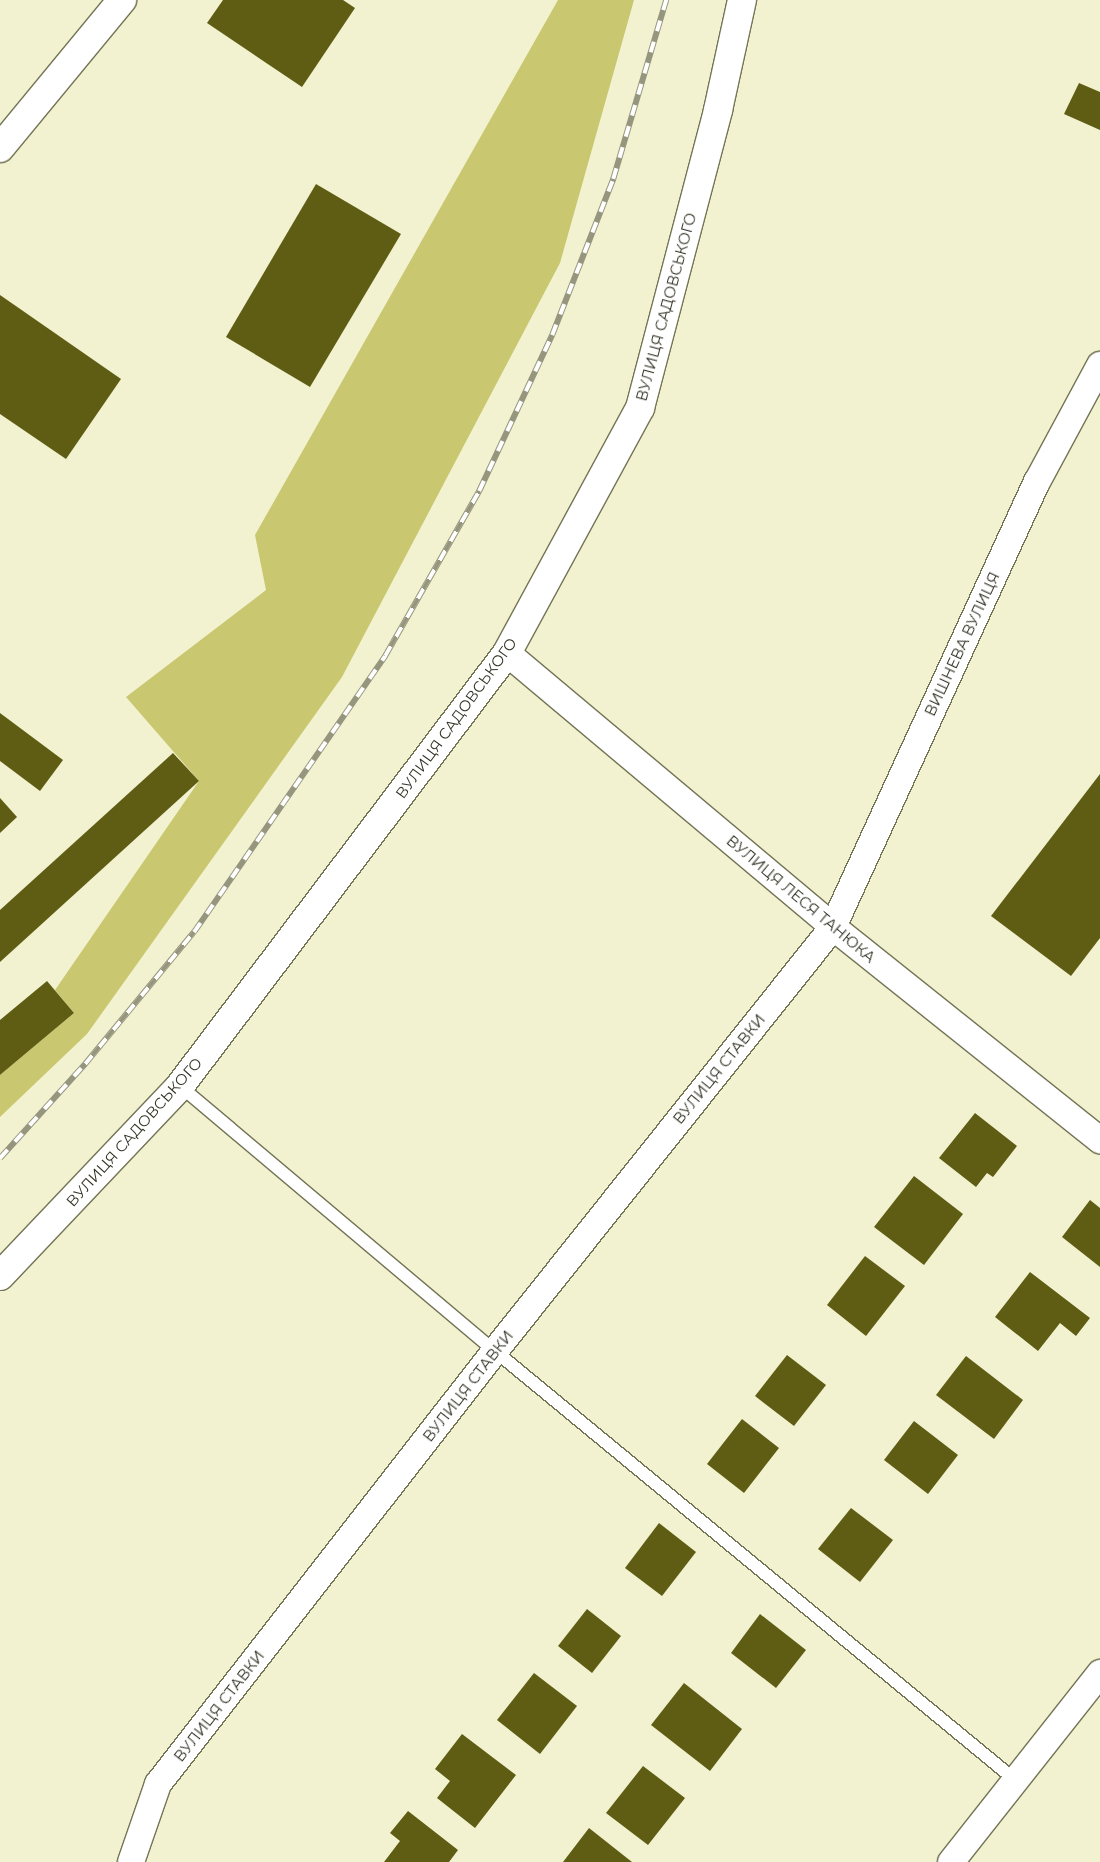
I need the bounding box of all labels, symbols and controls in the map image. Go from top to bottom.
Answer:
street label: ВУЛИЦЯ САДОВСЬКОГО [632,211,700,403]
street label: ВИШНЕВА ВУЛИЦЯ [921,569,1003,719]
street label: ВУЛИЦЯ САДОВСЬКОГО [392,634,520,802]
street label: ВУЛИЦЯ ЛЕСЯ ТАНЮКА [723,831,879,967]
street label: ВУЛИЦЯ СТАВКИ [669,1010,769,1128]
street label: ВУЛИЦЯ САДОВСЬКОГО [62,1054,206,1210]
street label: ВУЛИЦЯ СТАВКИ [419,1327,517,1445]
street label: ВУЛИЦЯ СТАВКИ [170,1647,268,1765]

